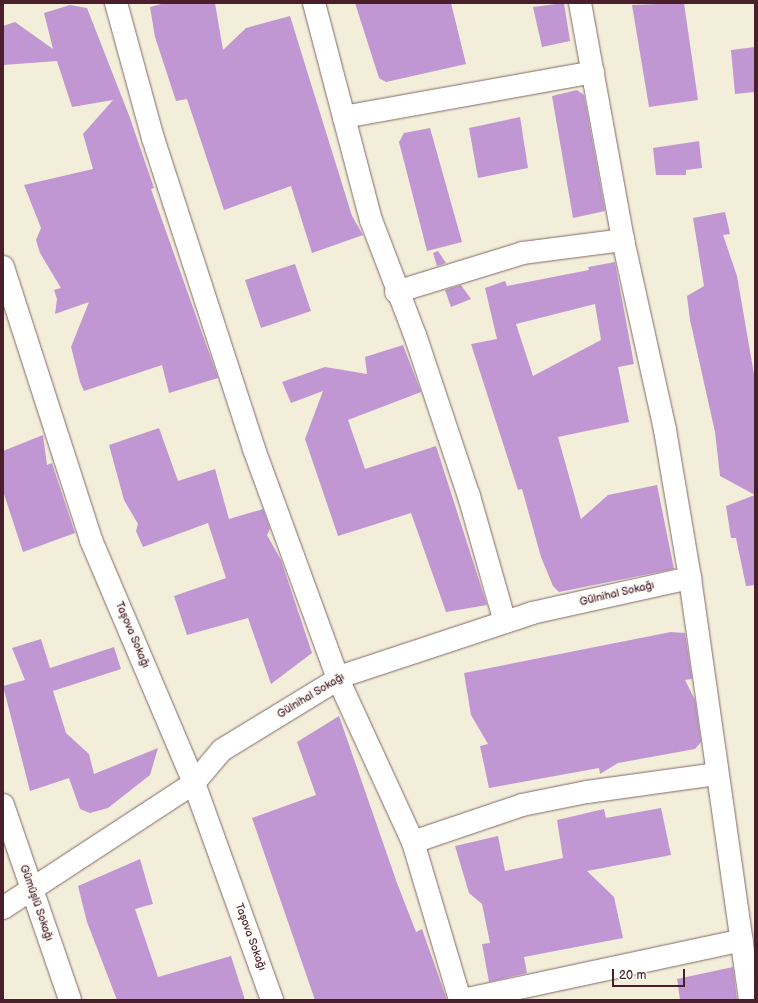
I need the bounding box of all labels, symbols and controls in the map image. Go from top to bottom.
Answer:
street label: Gülnihal Sokağı [578,579,656,609]
street label: Taşova Sokağı [112,600,152,670]
street label: Gülnihal Sokağı [275,671,347,721]
street label: Gümüşlü Sokağı [17,863,55,943]
street label: Taşova Sokağı [232,901,268,973]
scale bar [614,961,687,987]
text: 20 m [619,968,646,983]

